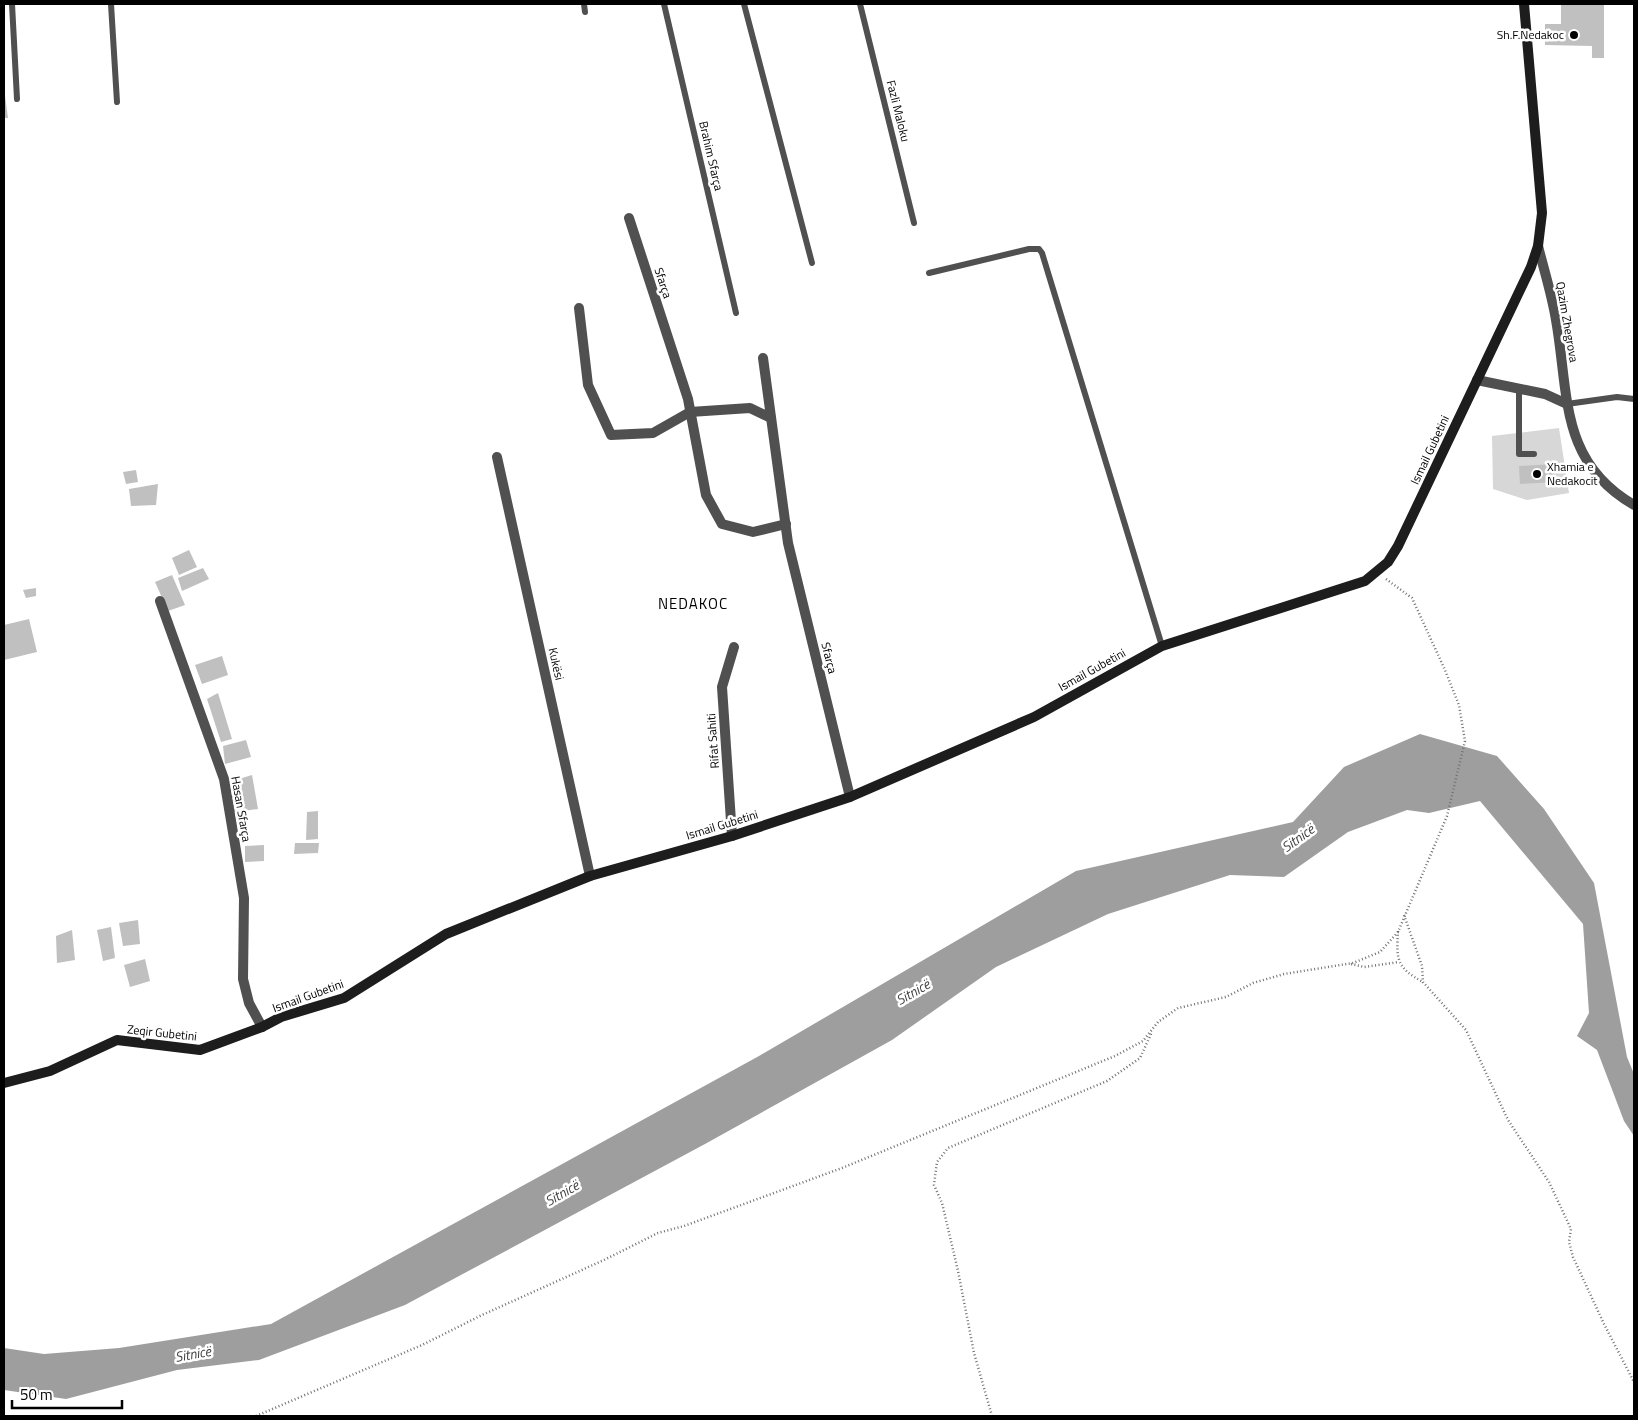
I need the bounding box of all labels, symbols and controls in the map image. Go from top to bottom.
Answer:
place label: Sh.F.Nedakoc [1497,25,1564,44]
marker: Sh.F.Nedakoc [1568,29,1580,41]
street label: Fazli Maloku [882,78,915,144]
street label: Brahim Sfarça [694,119,729,193]
street label: Sfarça [650,265,677,301]
street label: Qazim Zhegrova [1551,280,1584,364]
street label: Ismail Gubetini [1405,412,1454,488]
place label: Xhamia e Nedakocit [1547,457,1598,490]
marker: Xhamia e Nedakocit [1531,468,1543,480]
district label: NEDAKOC [658,592,728,615]
street label: Sfarça [816,640,843,676]
street label: Ismail Gubetini [1055,643,1129,696]
street label: Kukësi [544,646,569,682]
street label: Rifat Sahiti [701,713,724,769]
street label: Hasan Sfarça [226,775,257,843]
street label: Ismail Gubetini [683,805,760,845]
water label: Sitnicë [1277,818,1320,857]
water label: Sitnicë [892,973,935,1010]
street label: Ismail Gubetini [270,974,346,1017]
street label: Zeqir Gubetini [126,1019,198,1046]
water label: Sitnicë [541,1174,584,1211]
water label: Sitnicë [173,1340,214,1367]
scale bar [12,1378,122,1410]
text: 50 m [20,1383,53,1406]

